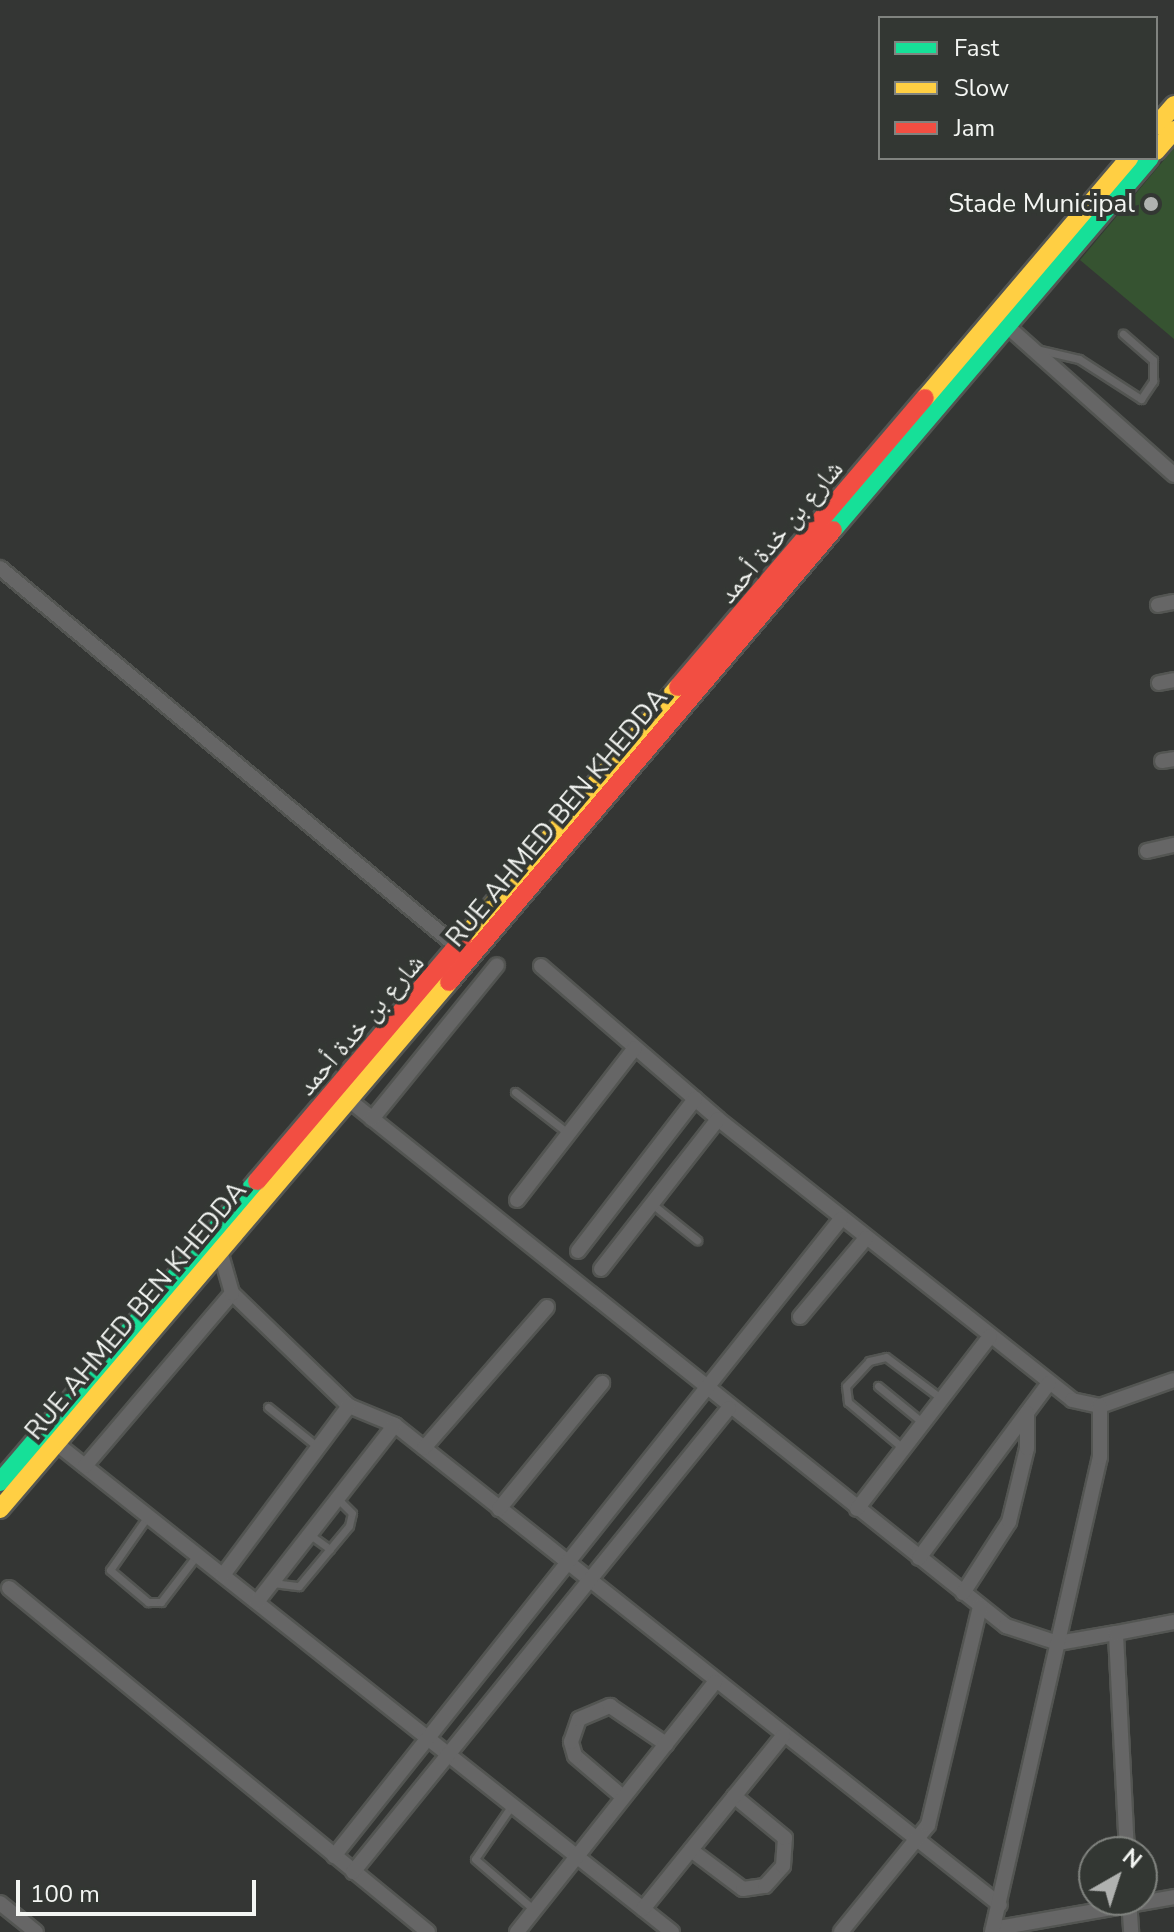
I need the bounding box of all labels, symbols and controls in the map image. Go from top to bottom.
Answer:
legend [878,16,1158,160]
text: Fast [954,32,999,64]
text: Slow [954,72,1009,104]
text: Jam [954,112,995,144]
place label: Stade Municipal [948,188,1135,220]
marker: Stade Municipal [1142,195,1160,213]
street label: شارع بن خدة أحمد [712,454,850,610]
street label: RUE AHMED BEN KHEDDA [440,683,674,953]
street label: شارع بن خدة أحمد [291,948,431,1102]
street label: RUE AHMED BEN KHEDDA [19,1176,253,1446]
north arrow [1078,1836,1158,1916]
text: N [1116,1842,1148,1876]
scale bar [20,1864,260,1914]
text: 100 m [30,1878,100,1910]

